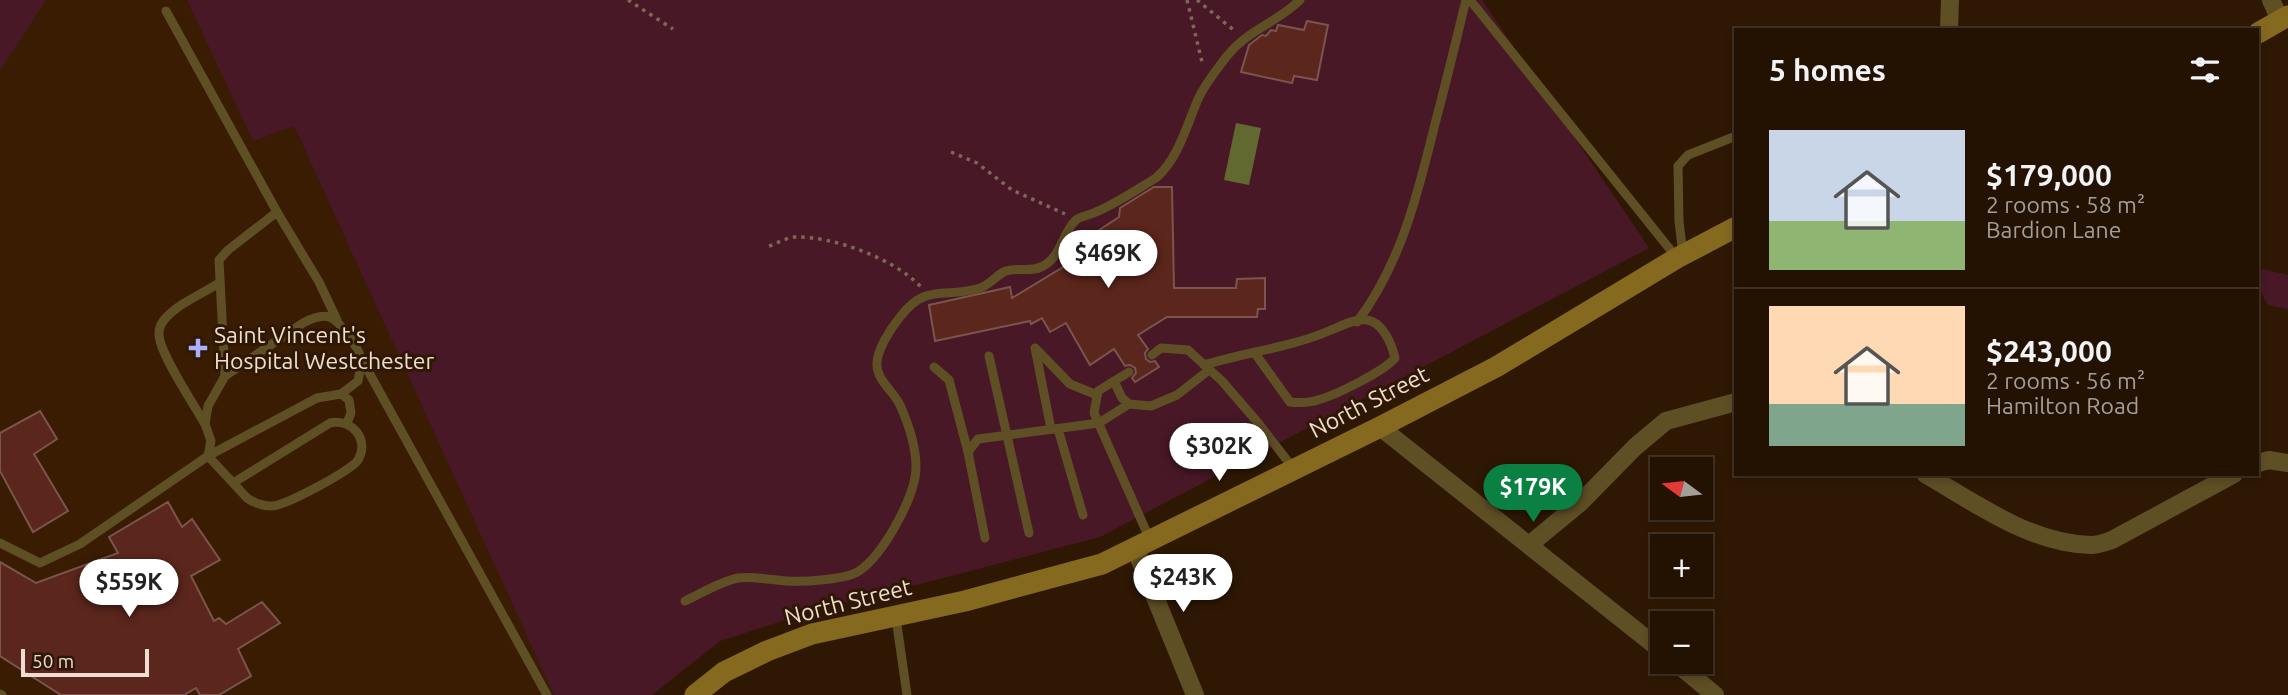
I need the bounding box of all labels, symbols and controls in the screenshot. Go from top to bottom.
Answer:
icon: filters [2186,51,2224,89]
text: 5 homes [1769,53,1886,87]
icon: home [1825,158,1909,242]
text: $179,000 [1986,158,2112,192]
text: 2 rooms · 58 m² [1986,192,2145,217]
text: Bardion Lane [1986,217,2121,242]
pin: $469K [1059,230,1157,290]
text: $469K [1074,240,1142,265]
place label: Saint Vincent's Hospital Westchester [214,322,434,373]
icon: home [1825,334,1909,418]
text: $243,000 [1986,334,2112,368]
marker: Saint Vincent's Hospital Westchester [188,338,208,358]
street label: North Street [1305,361,1432,442]
text: 2 rooms · 56 m² [1986,368,2145,393]
text: Hamilton Road [1986,393,2139,418]
pin: $302K [1170,424,1268,483]
text: $302K [1185,433,1253,458]
north arrow [1650,457,1713,520]
map controls [1650,457,1713,674]
pin: $179K [1484,464,1582,524]
text: $179K [1499,474,1567,499]
button: + [1650,534,1713,597]
pin: $243K [1134,554,1232,614]
pin: $559K [80,560,178,619]
text: $243K [1149,564,1217,589]
text: $559K [95,569,163,594]
street label: North Street [782,574,914,629]
button: − [1650,611,1713,674]
scale bar [21,646,149,678]
text: 50 m [32,650,74,672]

